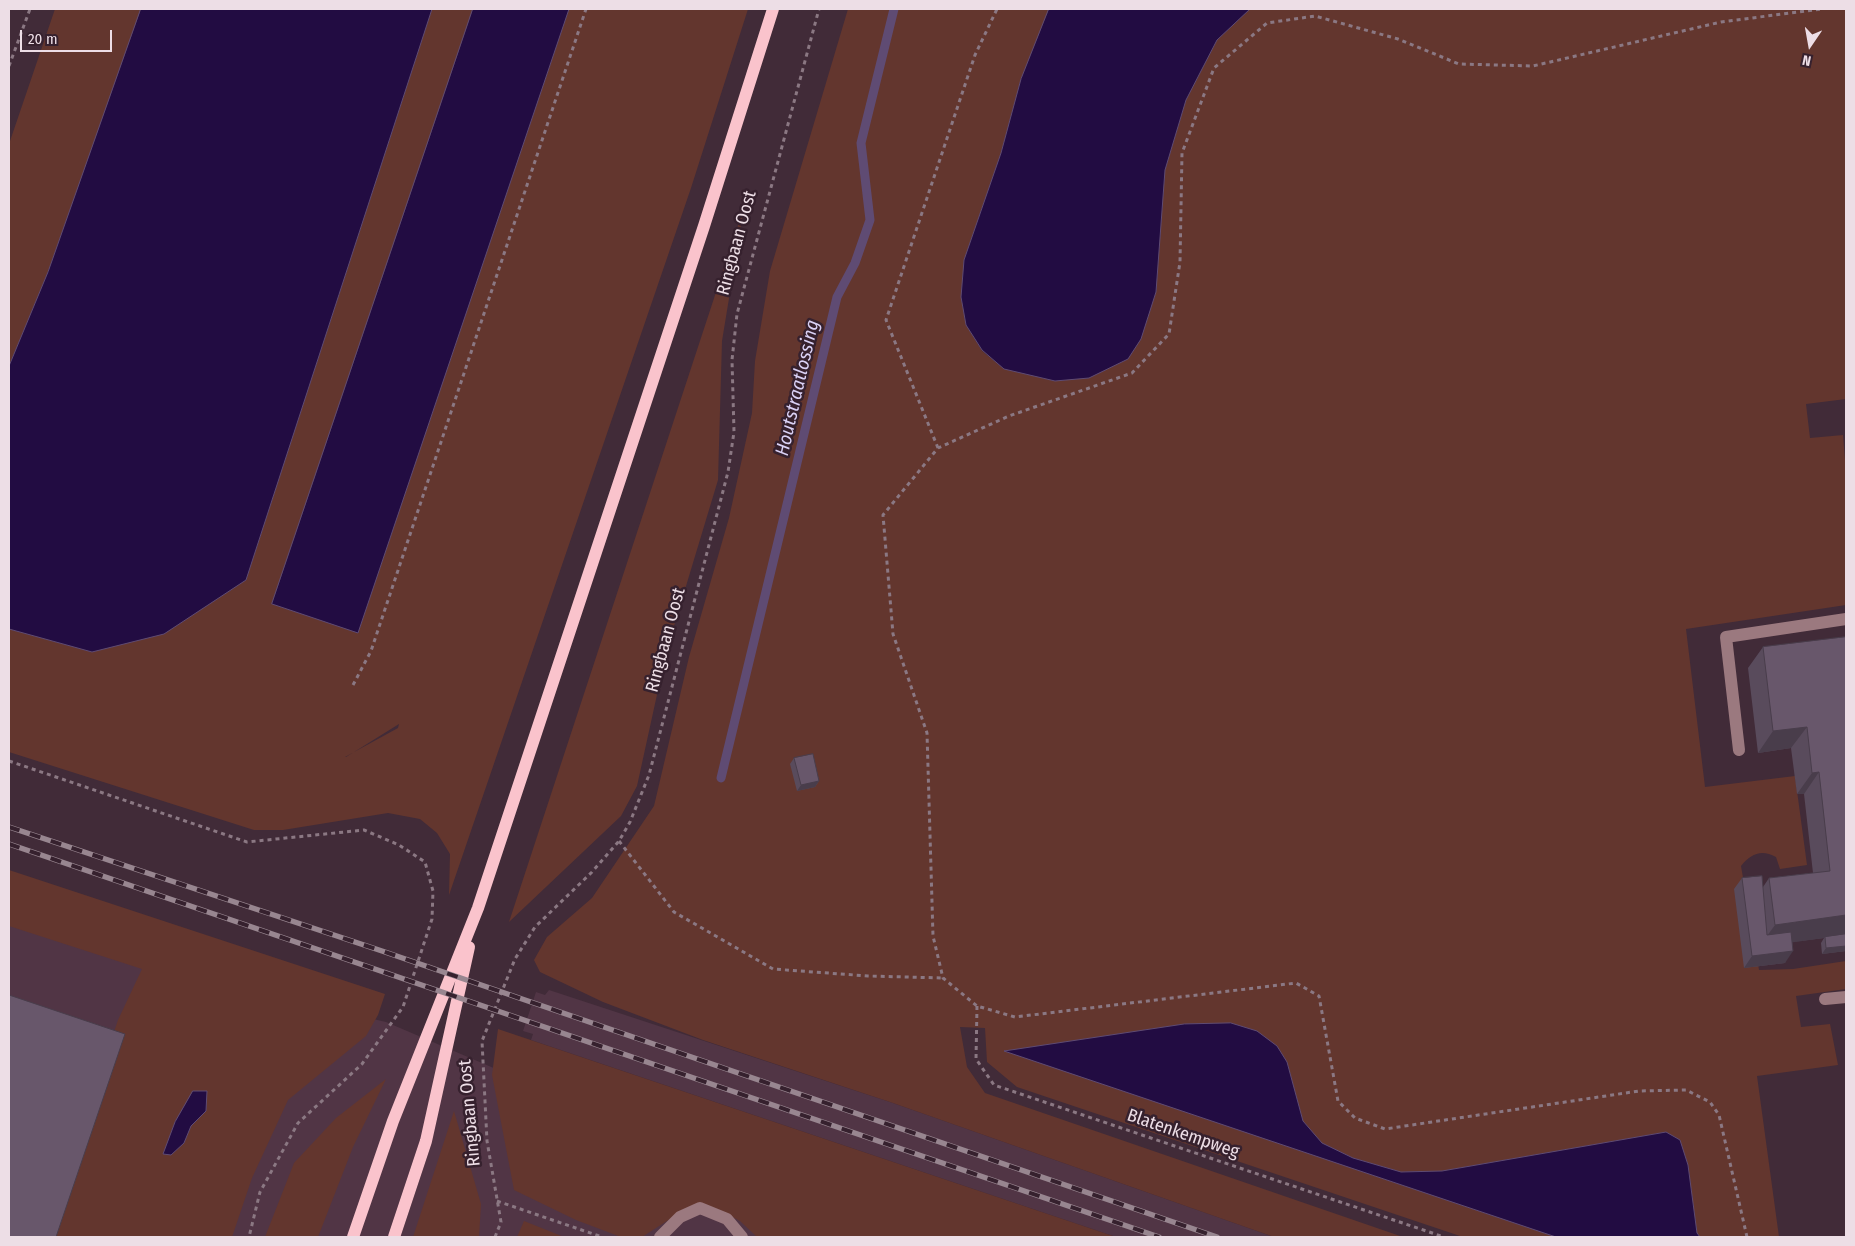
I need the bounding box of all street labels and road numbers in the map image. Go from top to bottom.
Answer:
street label: Ringbaan Oost [713,188,761,298]
street label: Ringbaan Oost [642,585,690,695]
street label: Ringbaan Oost [455,1059,485,1167]
street label: Blatenkempweg [1124,1105,1242,1163]

